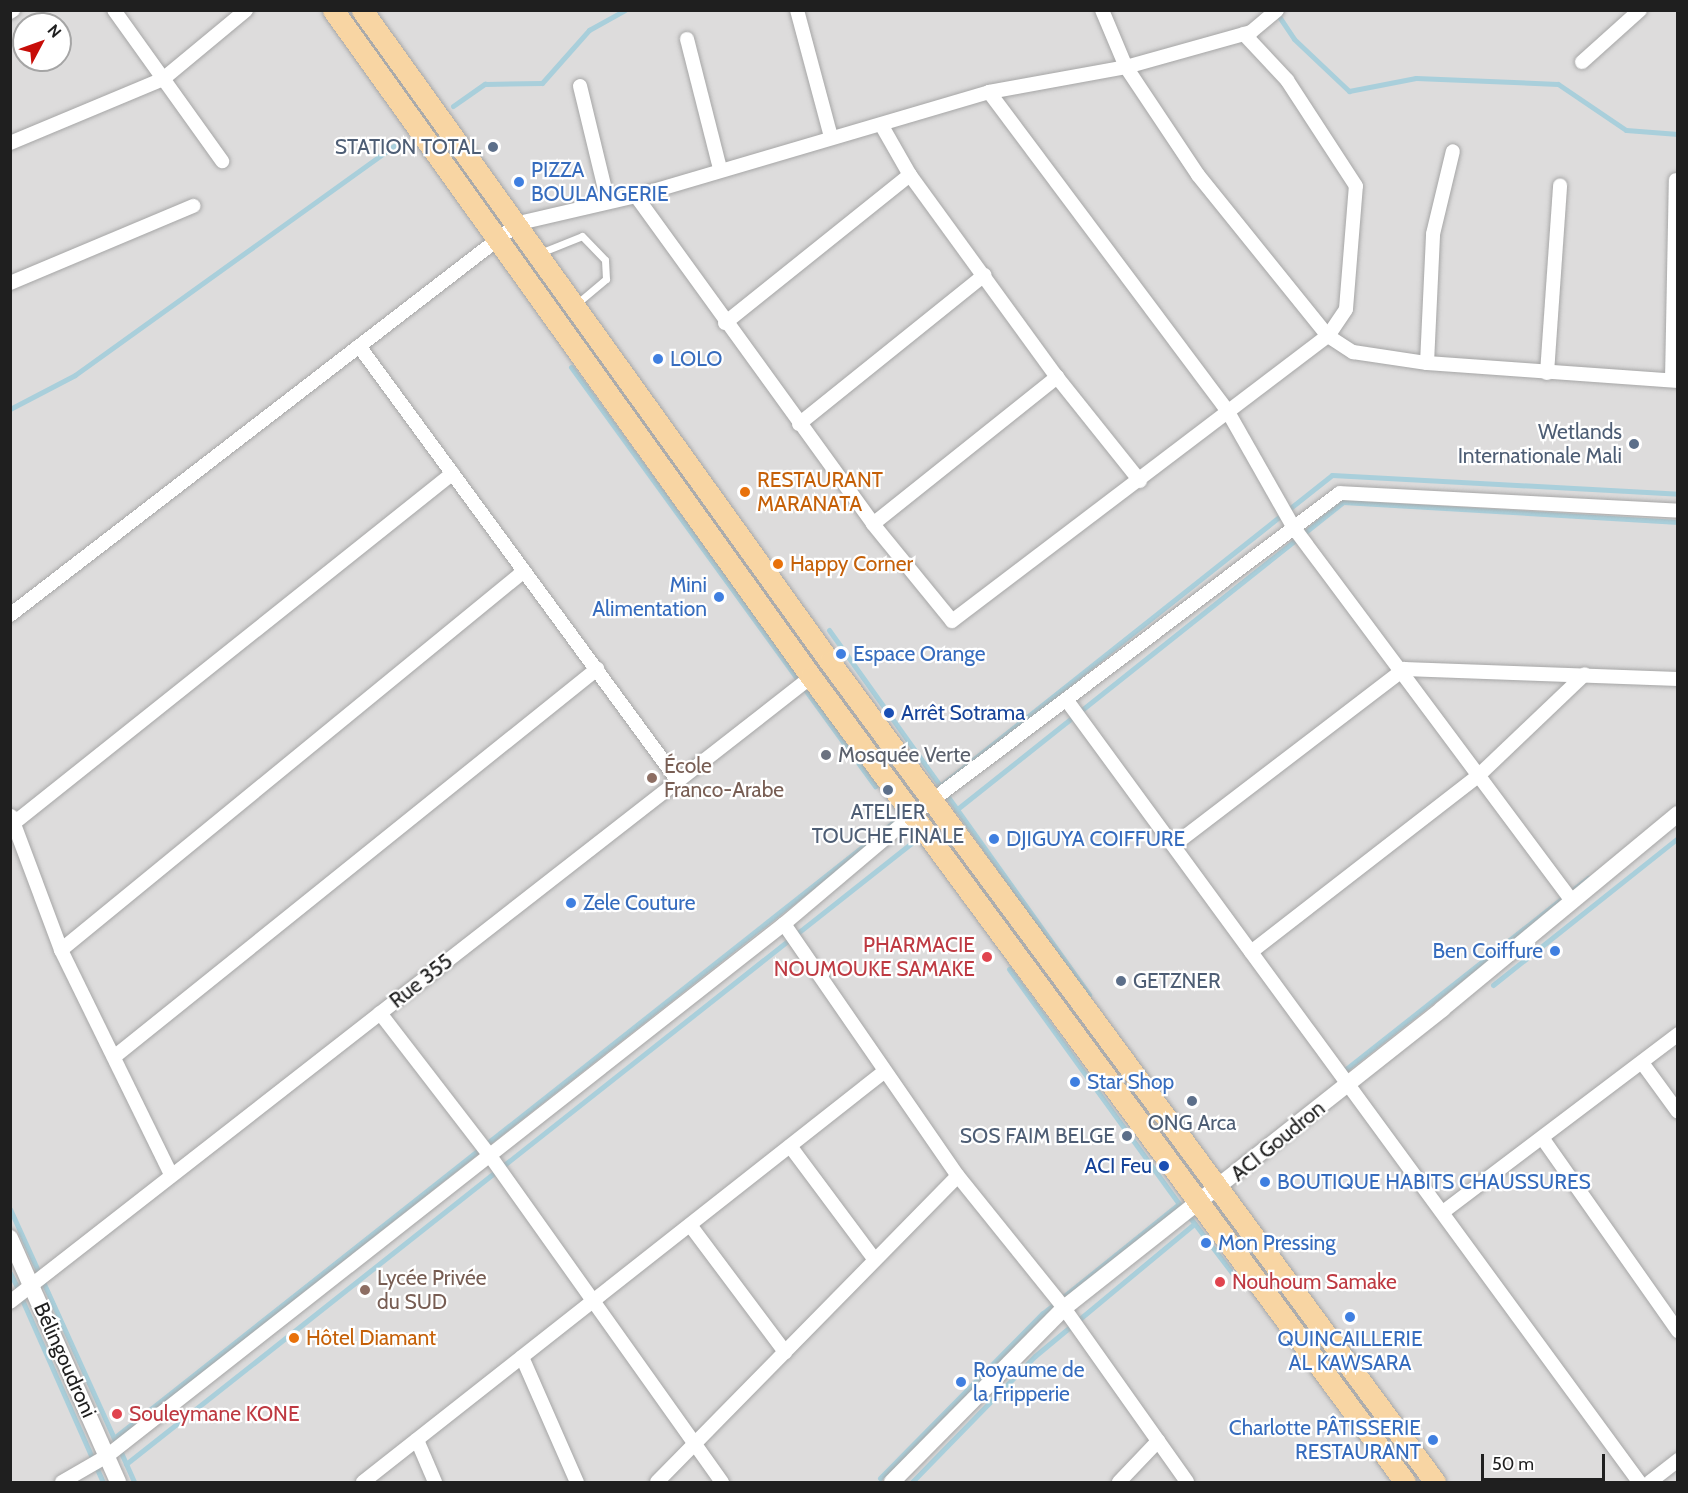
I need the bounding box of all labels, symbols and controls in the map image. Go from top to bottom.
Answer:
north arrow [12,12,72,72]
text: N [44,21,65,42]
place label: STATION TOTAL [335,134,481,160]
marker: STATION TOTAL [486,140,500,154]
place label: PIZZA BOULANGERIE [531,157,669,207]
marker: PIZZA BOULANGERIE [512,175,526,189]
place label: LOLO [670,346,722,372]
marker: LOLO [651,352,665,366]
place label: Wetlands Internationale Mali [1458,419,1622,469]
marker: Wetlands Internationale Mali [1627,437,1641,451]
place label: RESTAURANT MARANATA [757,467,883,517]
marker: RESTAURANT MARANATA [738,485,752,499]
place label: Happy Corner [790,551,913,577]
marker: Happy Corner [771,557,785,571]
place label: Mini Alimentation [592,572,707,622]
marker: Mini Alimentation [712,590,726,604]
place label: Espace Orange [853,641,985,667]
marker: Espace Orange [834,647,848,661]
place label: Arrêt Sotrama [901,700,1025,726]
marker: Arrêt Sotrama [882,706,896,720]
place label: Mosquée Verte [838,742,971,768]
marker: Mosquée Verte [819,748,833,762]
place label: École Franco-Arabe [664,753,784,803]
marker: École Franco-Arabe [645,771,659,785]
marker: ATELIER TOUCHE FINALE [881,783,895,797]
place label: ATELIER TOUCHE FINALE [812,799,964,849]
place label: DJIGUYA COIFFURE [1006,826,1185,852]
marker: DJIGUYA COIFFURE [987,832,1001,846]
place label: Zele Couture [583,890,695,916]
marker: Zele Couture [564,896,578,910]
place label: PHARMACIE NOUMOUKE SAMAKE [774,932,975,982]
place label: Ben Coiffure [1433,938,1543,964]
marker: Ben Coiffure [1548,944,1562,958]
street label: Rue 355 [384,949,458,1013]
marker: PHARMACIE NOUMOUKE SAMAKE [980,950,994,964]
place label: GETZNER [1133,968,1221,994]
marker: GETZNER [1114,974,1128,988]
place label: Star Shop [1087,1069,1174,1095]
marker: Star Shop [1068,1075,1082,1089]
marker: ONG Arca [1185,1094,1199,1108]
street label: ACI Goudron [1226,1095,1330,1187]
place label: ONG Arca [1148,1110,1236,1136]
place label: SOS FAIM BELGE [960,1123,1115,1149]
marker: SOS FAIM BELGE [1120,1129,1134,1143]
place label: ACI Feu [1084,1153,1152,1179]
marker: ACI Feu [1157,1159,1171,1173]
place label: BOUTIQUE HABITS CHAUSSURES [1277,1169,1591,1195]
marker: BOUTIQUE HABITS CHAUSSURES [1258,1175,1272,1189]
place label: Mon Pressing [1218,1230,1336,1256]
marker: Mon Pressing [1199,1236,1213,1250]
place label: Lycée Privée du SUD [377,1265,487,1315]
place label: Nouhoum Samake [1232,1269,1397,1295]
marker: Nouhoum Samake [1213,1275,1227,1289]
marker: Lycée Privée du SUD [358,1283,372,1297]
street label: Bélingoudroni [28,1299,102,1421]
marker: QUINCAILLERIE AL KAWSARA [1343,1310,1357,1324]
place label: Hôtel Diamant [306,1325,436,1351]
place label: QUINCAILLERIE AL KAWSARA [1277,1326,1423,1376]
marker: Hôtel Diamant [287,1331,301,1345]
place label: Royaume de la Fripperie [973,1357,1084,1407]
marker: Royaume de la Fripperie [954,1375,968,1389]
place label: Souleymane KONE [129,1401,300,1427]
marker: Souleymane KONE [110,1407,124,1421]
place label: Charlotte PÂTISSERIE RESTAURANT [1229,1415,1421,1465]
marker: Charlotte PÂTISSERIE RESTAURANT [1426,1433,1440,1447]
scale bar [1484,1442,1608,1480]
text: 50 m [1492,1453,1534,1475]

